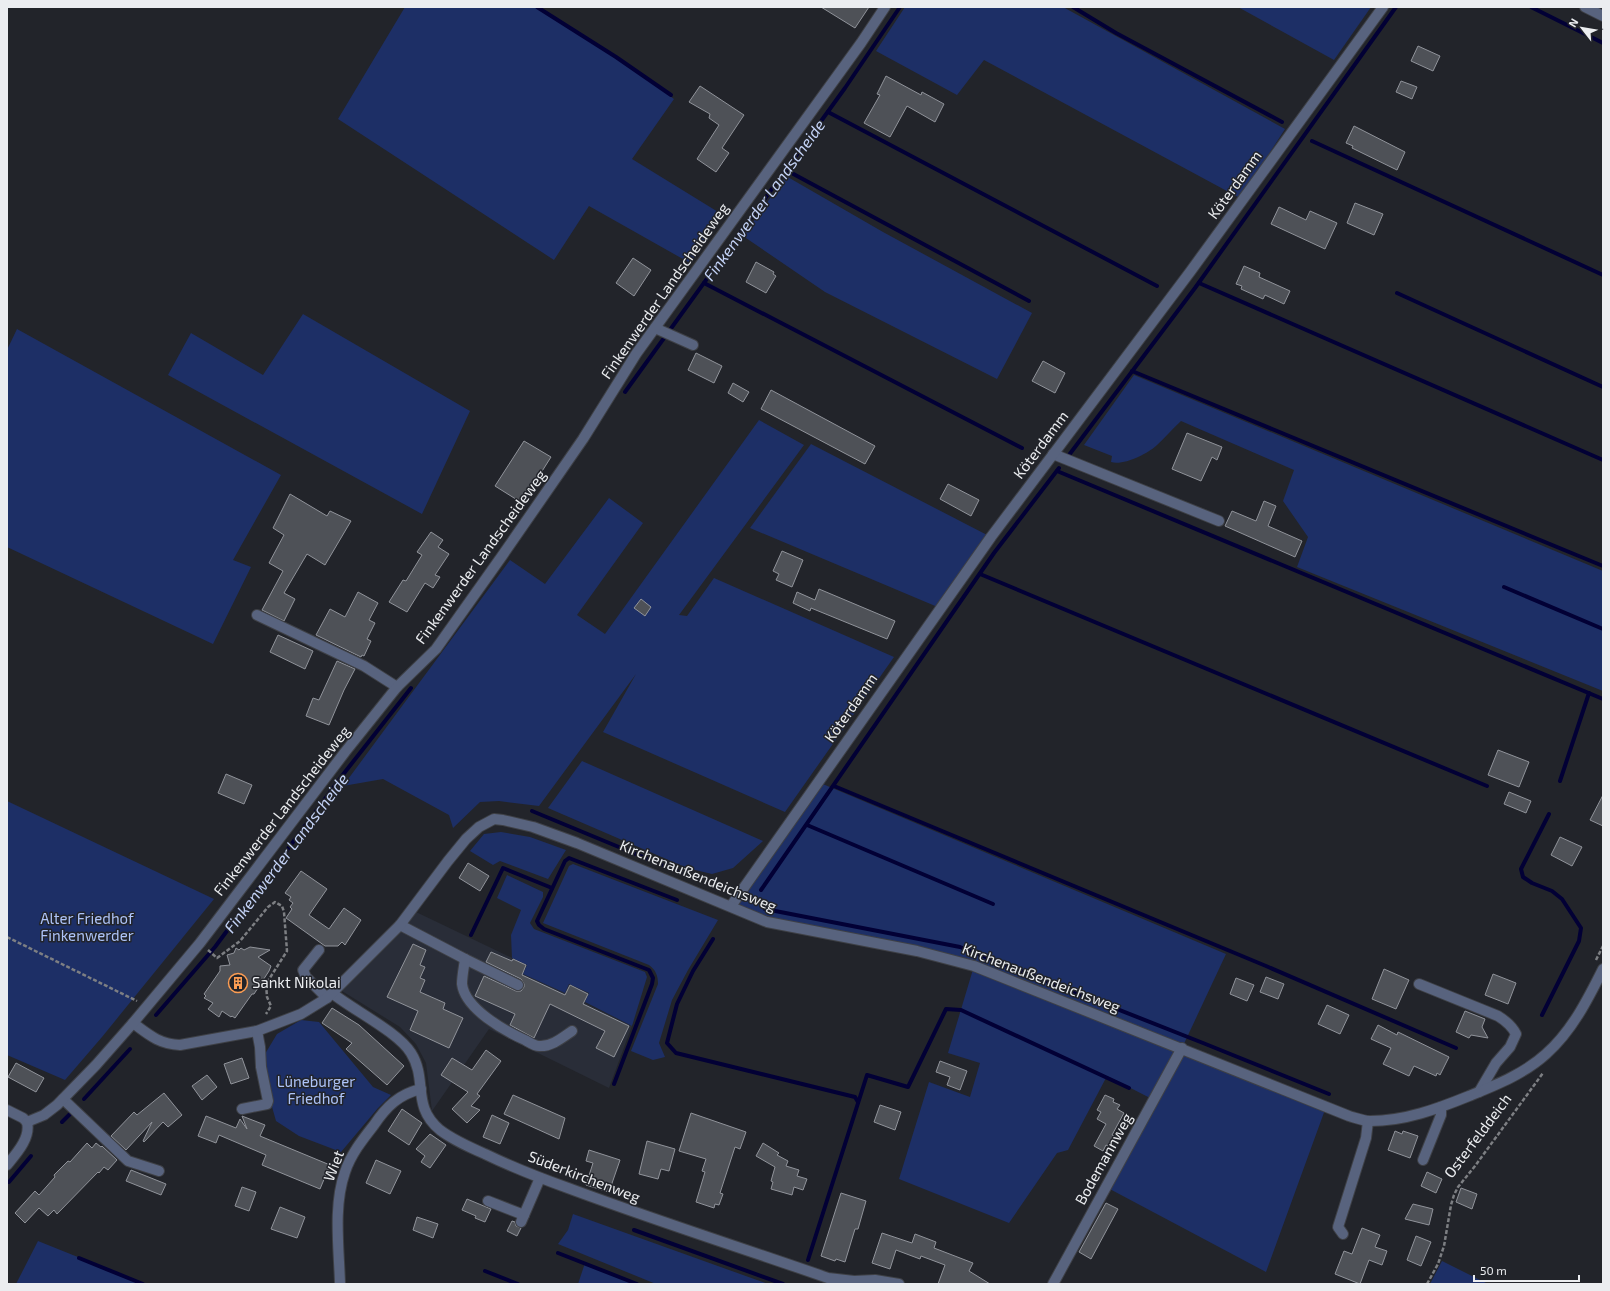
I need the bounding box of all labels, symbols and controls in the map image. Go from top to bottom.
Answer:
north arrow [1562,8,1602,48]
text: N [1565,16,1581,29]
water label: Finkenwerder Landscheide [699,115,829,284]
street label: Köterdamm [1203,147,1265,222]
street label: Finkenwerder Landscheideweg [596,198,732,382]
street label: Köterdamm [1009,407,1071,482]
street label: Finkenwerder Landscheideweg [411,465,550,647]
street label: Köterdamm [820,670,880,745]
street label: Finkenwerder Landscheideweg [210,722,354,900]
water label: Finkenwerder Landscheide [220,769,352,937]
street label: Kirchenaußendeichsweg [617,835,780,915]
park label: Alter Friedhof Finkenwerder [40,909,134,944]
street label: Kirchenaußendeichsweg [960,939,1123,1016]
building icon: Sankt Nikolai [227,972,249,994]
place label: Sankt Nikolai [252,973,341,991]
park label: Lüneburger Friedhof [277,1072,355,1107]
street label: Osterfelddeich [1440,1090,1515,1181]
street label: Bodemannweg [1071,1109,1136,1207]
street label: Süderkirchenweg [526,1146,643,1206]
street label: Wiet [319,1147,347,1184]
scale bar [1474,1257,1579,1283]
text: 50 m [1480,1263,1507,1277]

